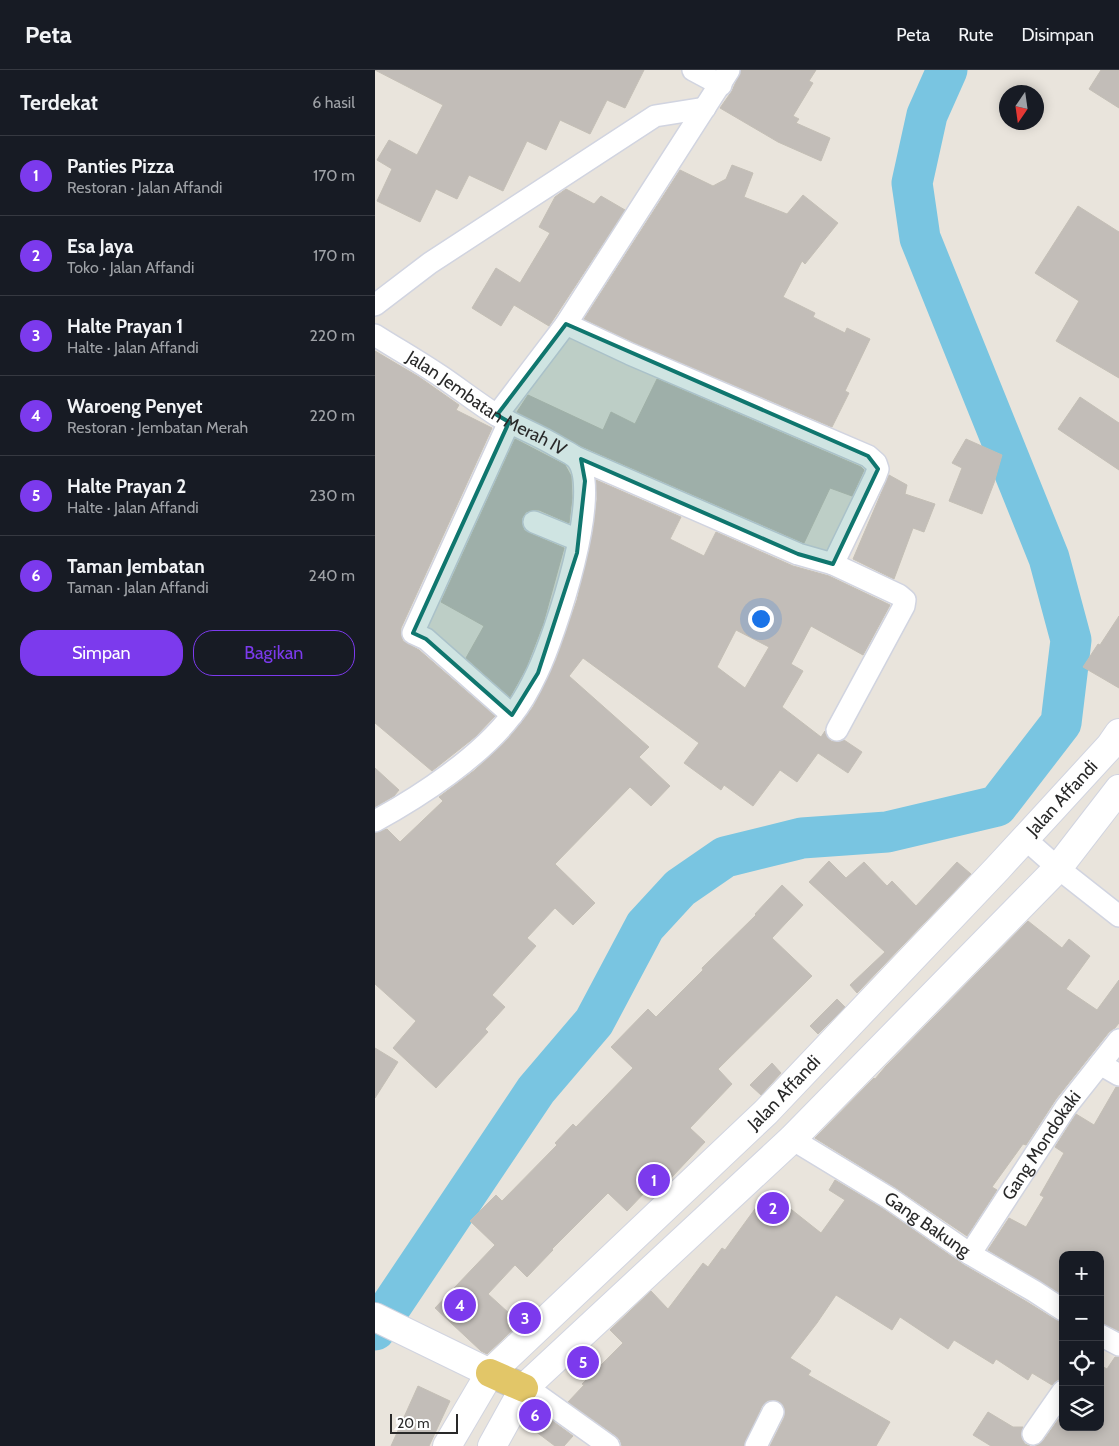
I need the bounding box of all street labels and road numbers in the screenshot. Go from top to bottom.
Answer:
street label: Jalan Jembatan Merah IV [402,346,570,461]
street label: Jalan Affandi [1021,756,1102,841]
street label: Jalan Affandi [742,1051,825,1135]
street label: Gang Mondokaki [997,1086,1086,1204]
street label: Gang Bakung [880,1187,975,1262]

